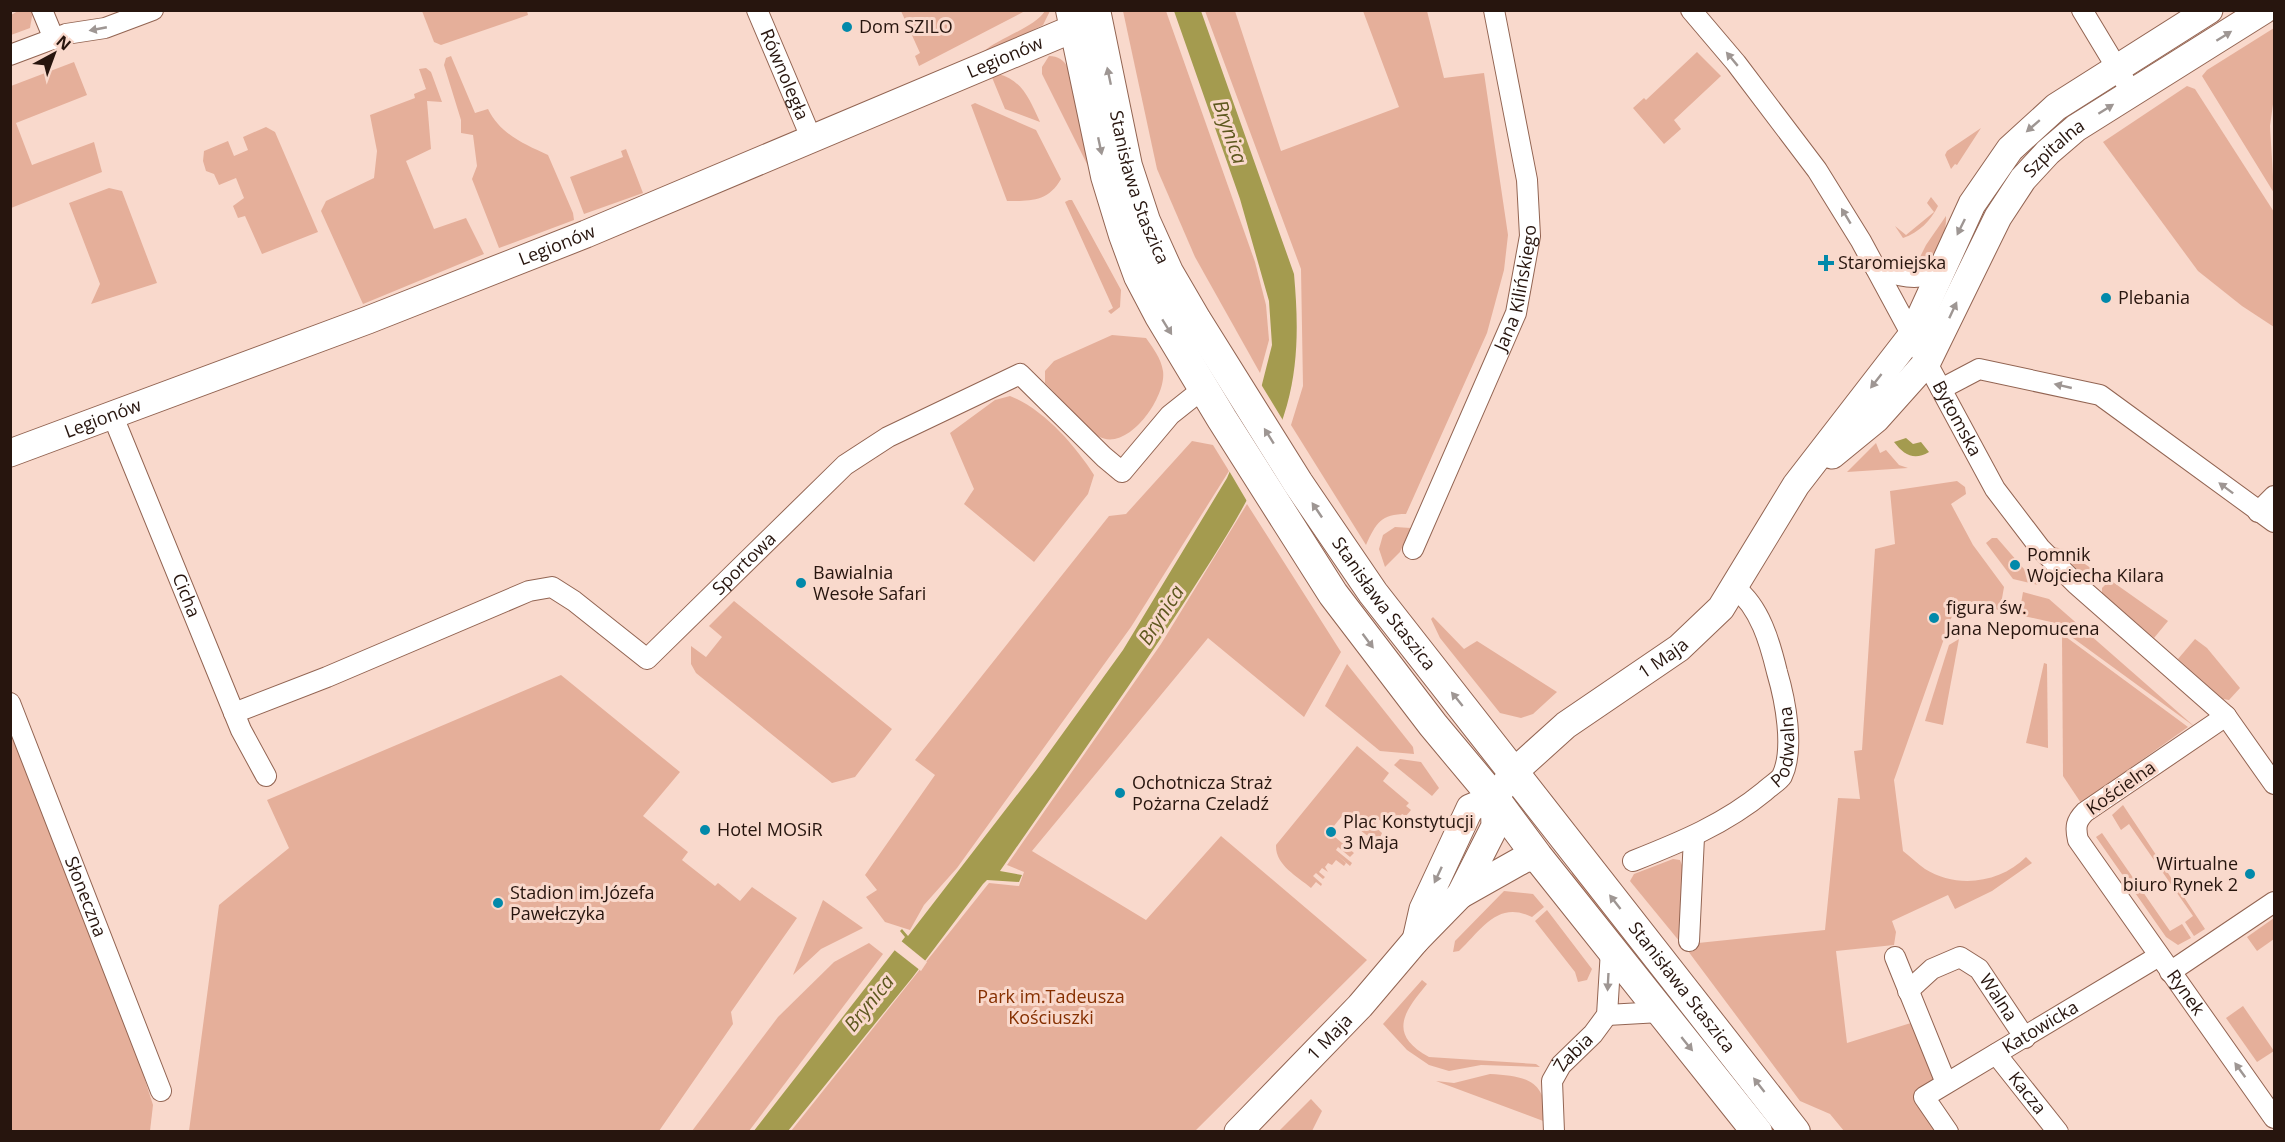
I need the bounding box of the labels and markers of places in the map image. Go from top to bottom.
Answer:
place label: Dom SZILO [859,14,953,38]
marker: Dom SZILO [840,20,854,34]
place label: Staromiejska [1838,250,1946,274]
marker: Staromiejska [1819,256,1833,270]
place label: Plebania [2118,285,2190,309]
marker: Plebania [2099,291,2113,305]
place label: Pomnik Wojciecha Kilara [2027,542,2164,587]
marker: Pomnik Wojciecha Kilara [2008,558,2022,572]
place label: Bawialnia Wesołe Safari [813,560,926,605]
marker: Bawialnia Wesołe Safari [794,576,808,590]
place label: figura św. Jana Nepomucena [1944,595,2100,640]
marker: figura św. Jana Nepomucena [1927,611,1941,625]
place label: Ochotnicza Straż Pożarna Czeladź [1132,770,1272,815]
marker: Ochotnicza Straż Pożarna Czeladź [1113,786,1127,800]
place label: Plac Konstytucji 3 Maja [1343,809,1474,854]
place label: Hotel MOSiR [717,817,823,841]
marker: Hotel MOSiR [698,823,712,837]
marker: Plac Konstytucji 3 Maja [1324,825,1338,839]
place label: Wirtualne biuro Rynek 2 [2123,851,2238,896]
marker: Wirtualne biuro Rynek 2 [2243,867,2257,881]
place label: Stadion im.Józefa Pawełczyka [510,880,655,925]
marker: Stadion im.Józefa Pawełczyka [491,896,505,910]

